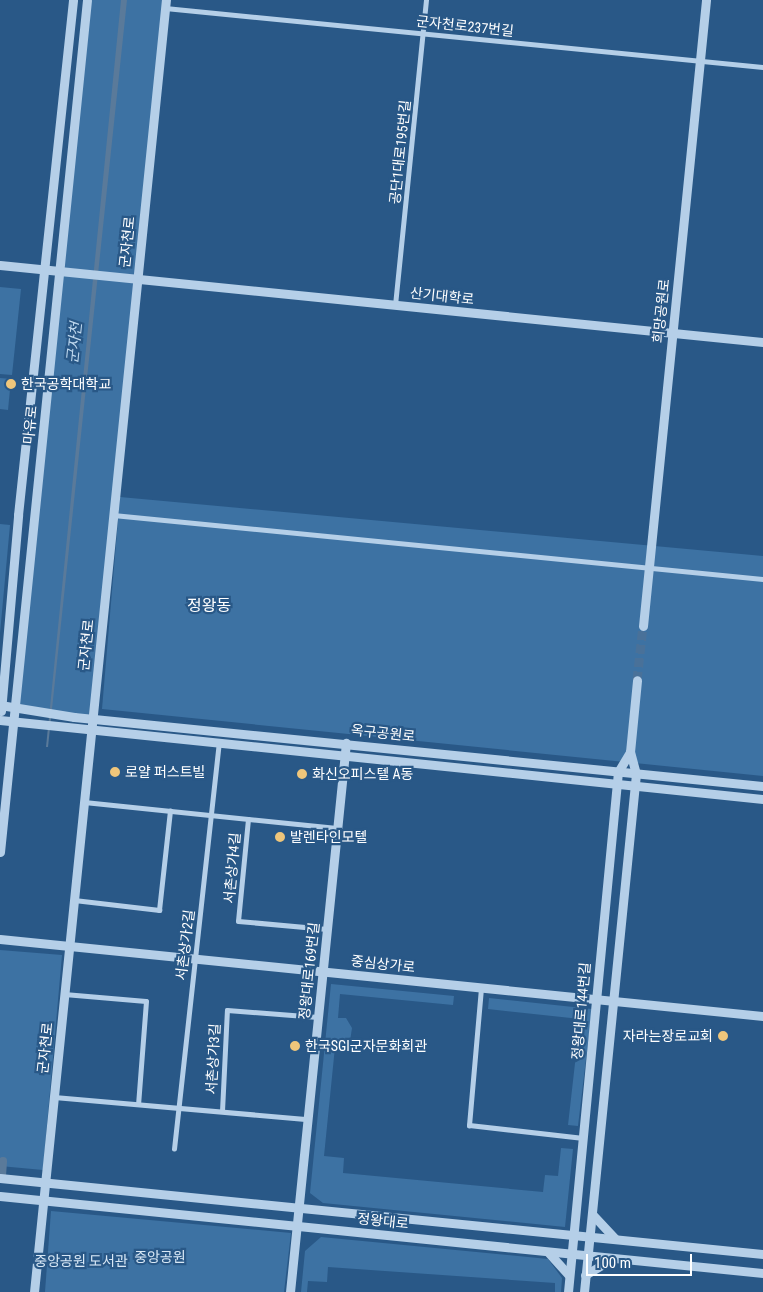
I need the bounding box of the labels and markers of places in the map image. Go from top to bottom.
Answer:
place label: 한국공학대학교 [21,376,111,392]
marker: 한국공학대학교 [5,378,17,390]
place label: 로얄 퍼스트빌 [125,764,205,780]
marker: 로얄 퍼스트빌 [109,766,121,778]
place label: 화신오피스텔 A동 [312,766,413,782]
marker: 화신오피스텔 A동 [296,768,308,780]
place label: 발렌타인모텔 [290,829,367,845]
marker: 발렌타인모텔 [274,831,286,843]
place label: 자라는장로교회 [623,1028,713,1044]
marker: 자라는장로교회 [717,1030,729,1042]
place label: 한국SGI군자문화회관 [305,1038,427,1054]
marker: 한국SGI군자문화회관 [289,1040,301,1052]

